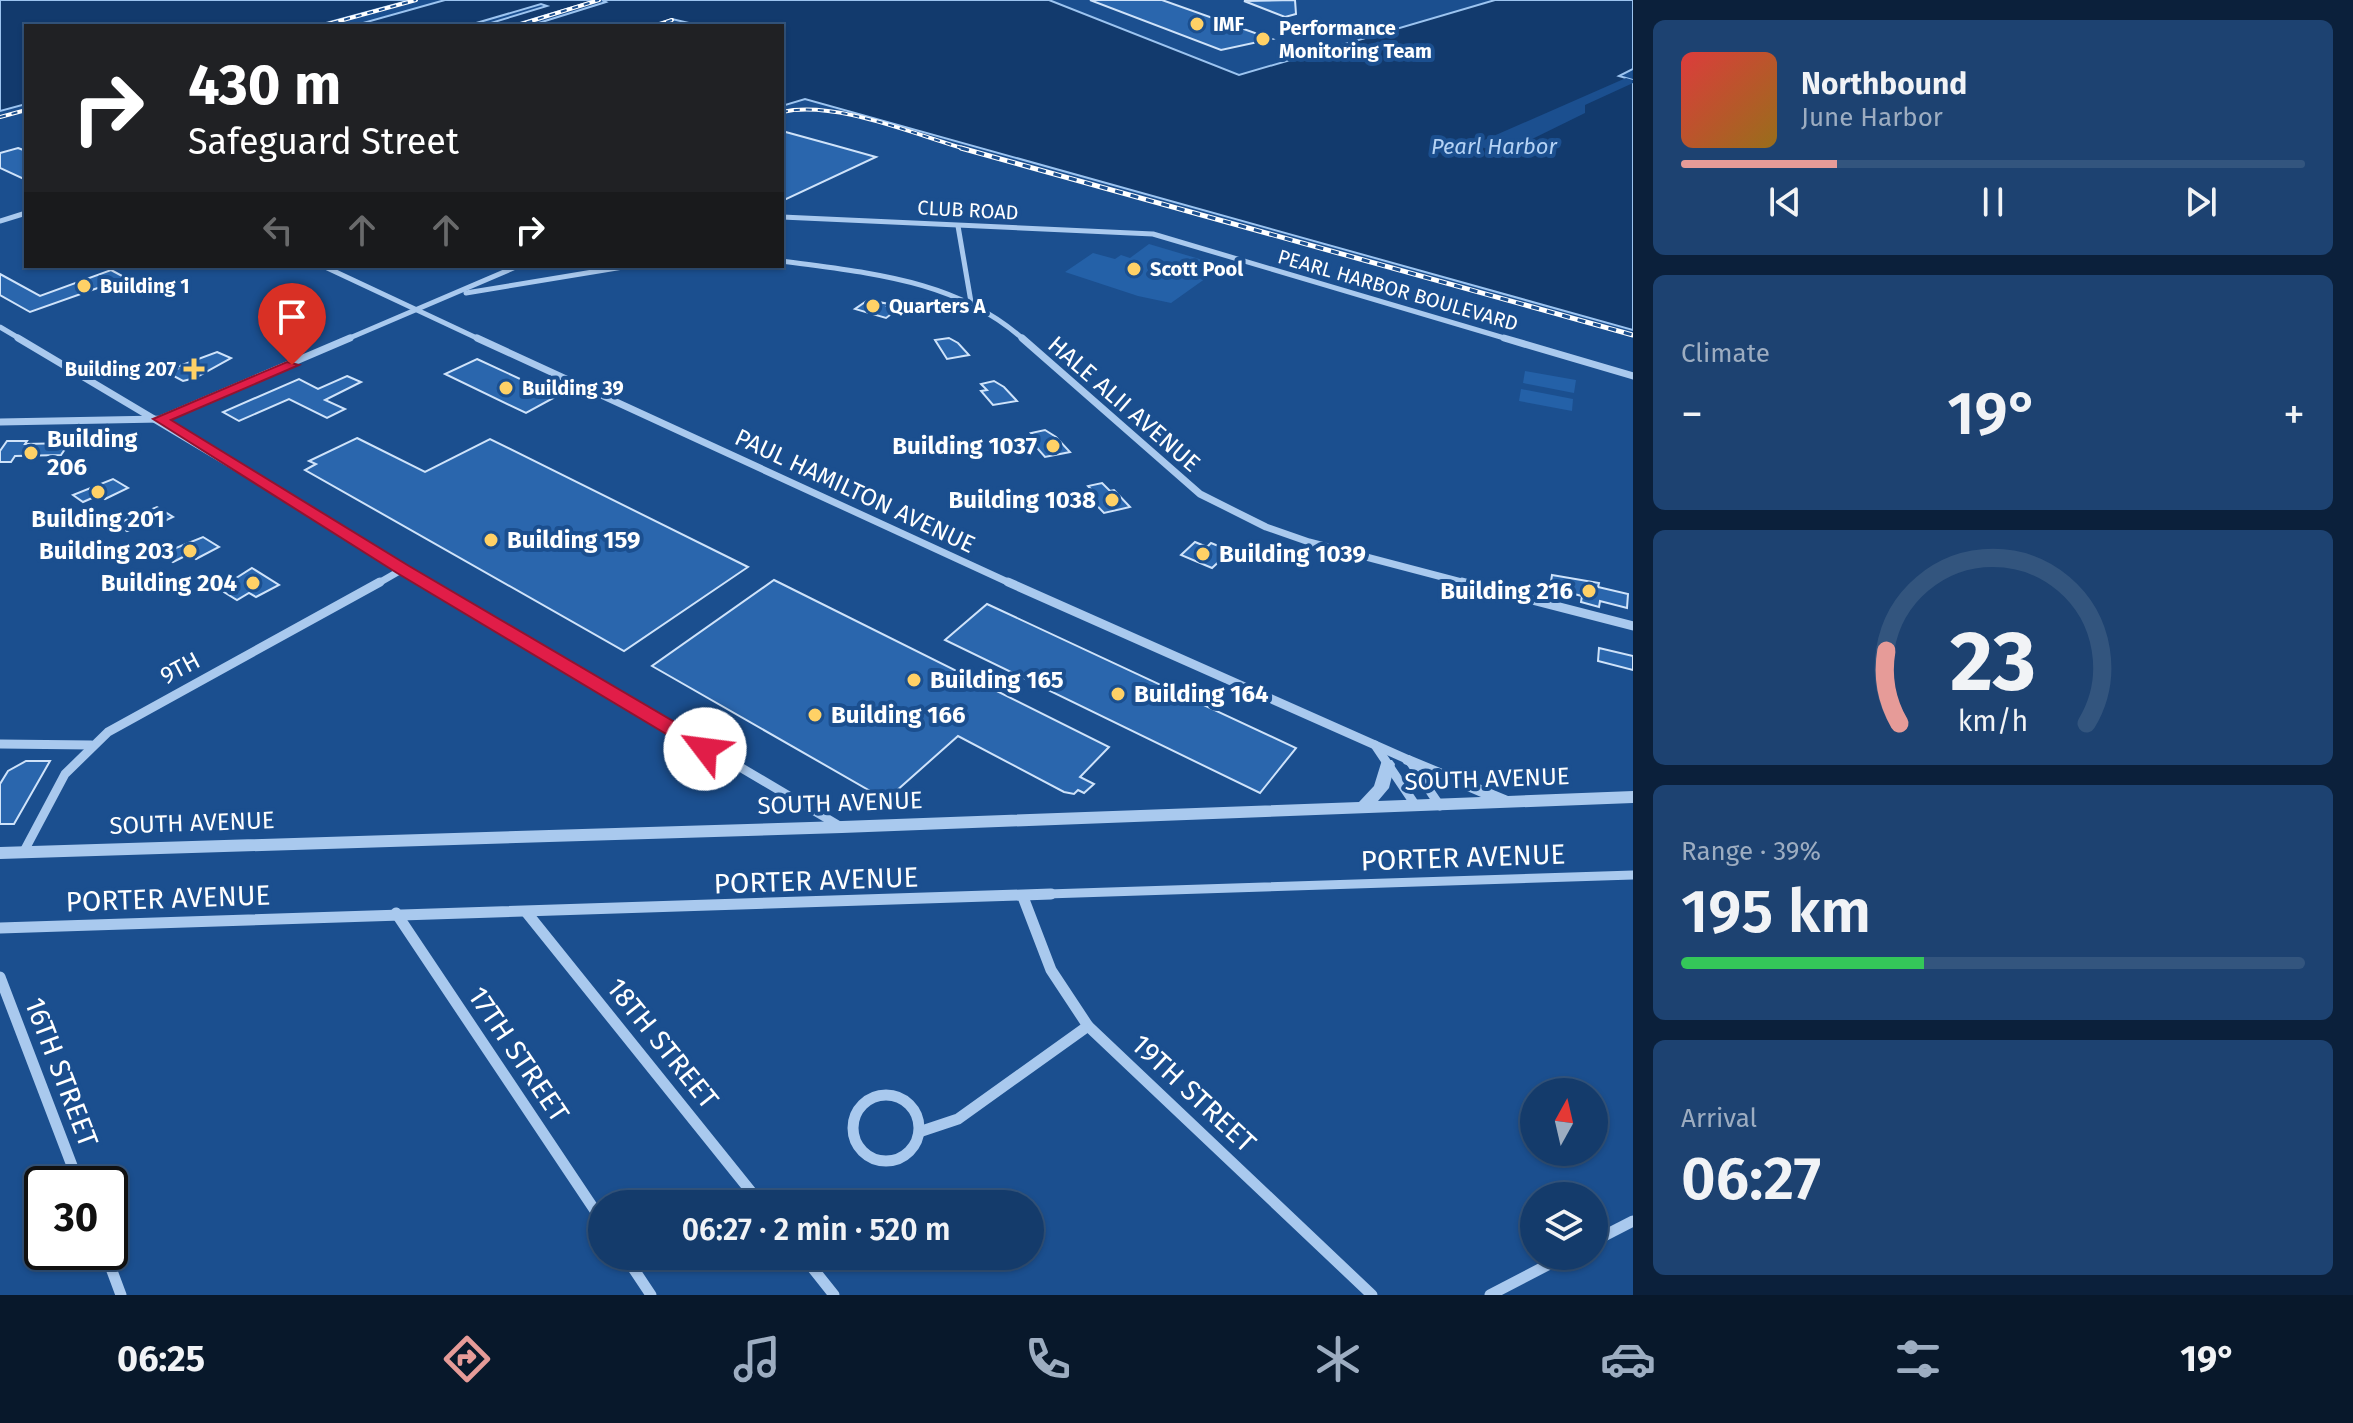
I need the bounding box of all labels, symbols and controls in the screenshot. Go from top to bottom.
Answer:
place label: IMF [1213,12,1245,36]
marker: IMF [1188,15,1206,33]
place label: Performance Monitoring Team [1279,16,1432,63]
marker: Performance Monitoring Team [1254,30,1272,48]
text: 430 m [188,52,341,119]
icon: right [56,56,160,160]
text: Northbound [1801,66,1967,102]
text: June Harbor [1801,102,1943,133]
text: Safeguard Street [188,120,459,164]
water label: Pearl Harbor [1431,133,1557,160]
icon: previous [1763,180,1807,224]
icon: pause [1971,180,2015,224]
icon: next [2179,180,2223,224]
street label: CLUB ROAD [917,195,1019,225]
icon: left [256,208,300,252]
icon: ahead [340,208,384,252]
icon: ahead [424,208,468,252]
icon: right [508,208,552,252]
street label: PEARL HARBOR BOULEVARD [1275,244,1521,336]
place label: Scott Pool [1150,257,1243,281]
marker: Scott Pool [1125,260,1143,278]
place label: Building 1 [100,274,189,298]
marker: Building 1 [75,277,93,295]
pin [258,283,326,365]
place label: Quarters A [889,294,987,318]
icon: arrive [270,295,314,339]
marker: Quarters A [864,297,882,315]
street label: HALE ALII AVENUE [1042,330,1206,478]
text: Climate [1681,338,1770,369]
place label: Building 207 [65,357,176,381]
marker: Building 207 [183,358,205,380]
place label: Building 39 [522,376,624,400]
text: 19° [1947,378,2039,450]
marker: Building 39 [497,379,515,397]
text: − [1681,388,1703,441]
text: + [2283,388,2305,441]
street label: PAUL HAMILTON AVENUE [731,423,979,559]
place label: Building 206 [47,425,138,481]
place label: Building 1037 [892,432,1037,460]
marker: Building 1037 [1044,437,1062,455]
marker: Building 206 [22,444,40,462]
marker: Building 201 [89,483,107,501]
place label: Building 1038 [948,486,1096,514]
marker: Building 1038 [1103,491,1121,509]
place label: Building 201 [31,505,165,533]
place label: Building 159 [507,526,640,554]
marker: Building 159 [482,531,500,549]
place label: Building 203 [39,537,174,565]
place label: Building 1039 [1219,540,1366,568]
marker: Building 203 [181,542,199,560]
marker: Building 1039 [1194,545,1212,563]
place label: Building 204 [101,569,237,597]
marker: Building 204 [244,574,262,592]
place label: Building 216 [1440,577,1573,605]
marker: Building 216 [1580,582,1598,600]
text: 23 [1950,611,2036,711]
street label: 9TH [155,646,205,690]
place label: Building 165 [930,666,1064,694]
marker: Building 165 [905,671,923,689]
place label: Building 164 [1134,680,1269,708]
marker: Building 164 [1109,685,1127,703]
place label: Building 166 [831,701,965,729]
text: km/h [1958,704,2028,739]
marker: Building 166 [806,706,824,724]
position arrow [663,707,747,791]
street label: SOUTH AVENUE [1404,762,1570,796]
street label: SOUTH AVENUE [757,786,923,820]
street label: SOUTH AVENUE [109,806,275,840]
text: Range · 39% [1681,836,1821,867]
street label: PORTER AVENUE [1360,837,1566,878]
street label: PORTER AVENUE [713,860,919,901]
text: 195 km [1681,876,1871,948]
street label: PORTER AVENUE [65,878,271,919]
street label: 18TH STREET [600,971,726,1116]
street label: 17TH STREET [461,980,576,1129]
street label: 16TH STREET [18,993,105,1152]
street label: 19TH STREET [1125,1028,1263,1160]
north arrow [1520,1078,1608,1166]
map controls [1520,1078,1608,1270]
text: Arrival [1681,1103,1757,1134]
text: 06:27 [1681,1143,1821,1215]
speed limit sign: 30 [24,1166,128,1270]
button: layers [1520,1182,1608,1270]
text: 06:27 · 2 min · 520 m [682,1212,950,1248]
icon: directions [439,1331,495,1387]
icon: music [729,1331,785,1387]
icon: phone [1020,1331,1076,1387]
icon: climate [1310,1331,1366,1387]
icon: car [1600,1331,1656,1387]
icon: filters [1890,1331,1946,1387]
text: 06:25 [117,1337,205,1381]
text: 19° [2180,1337,2236,1381]

